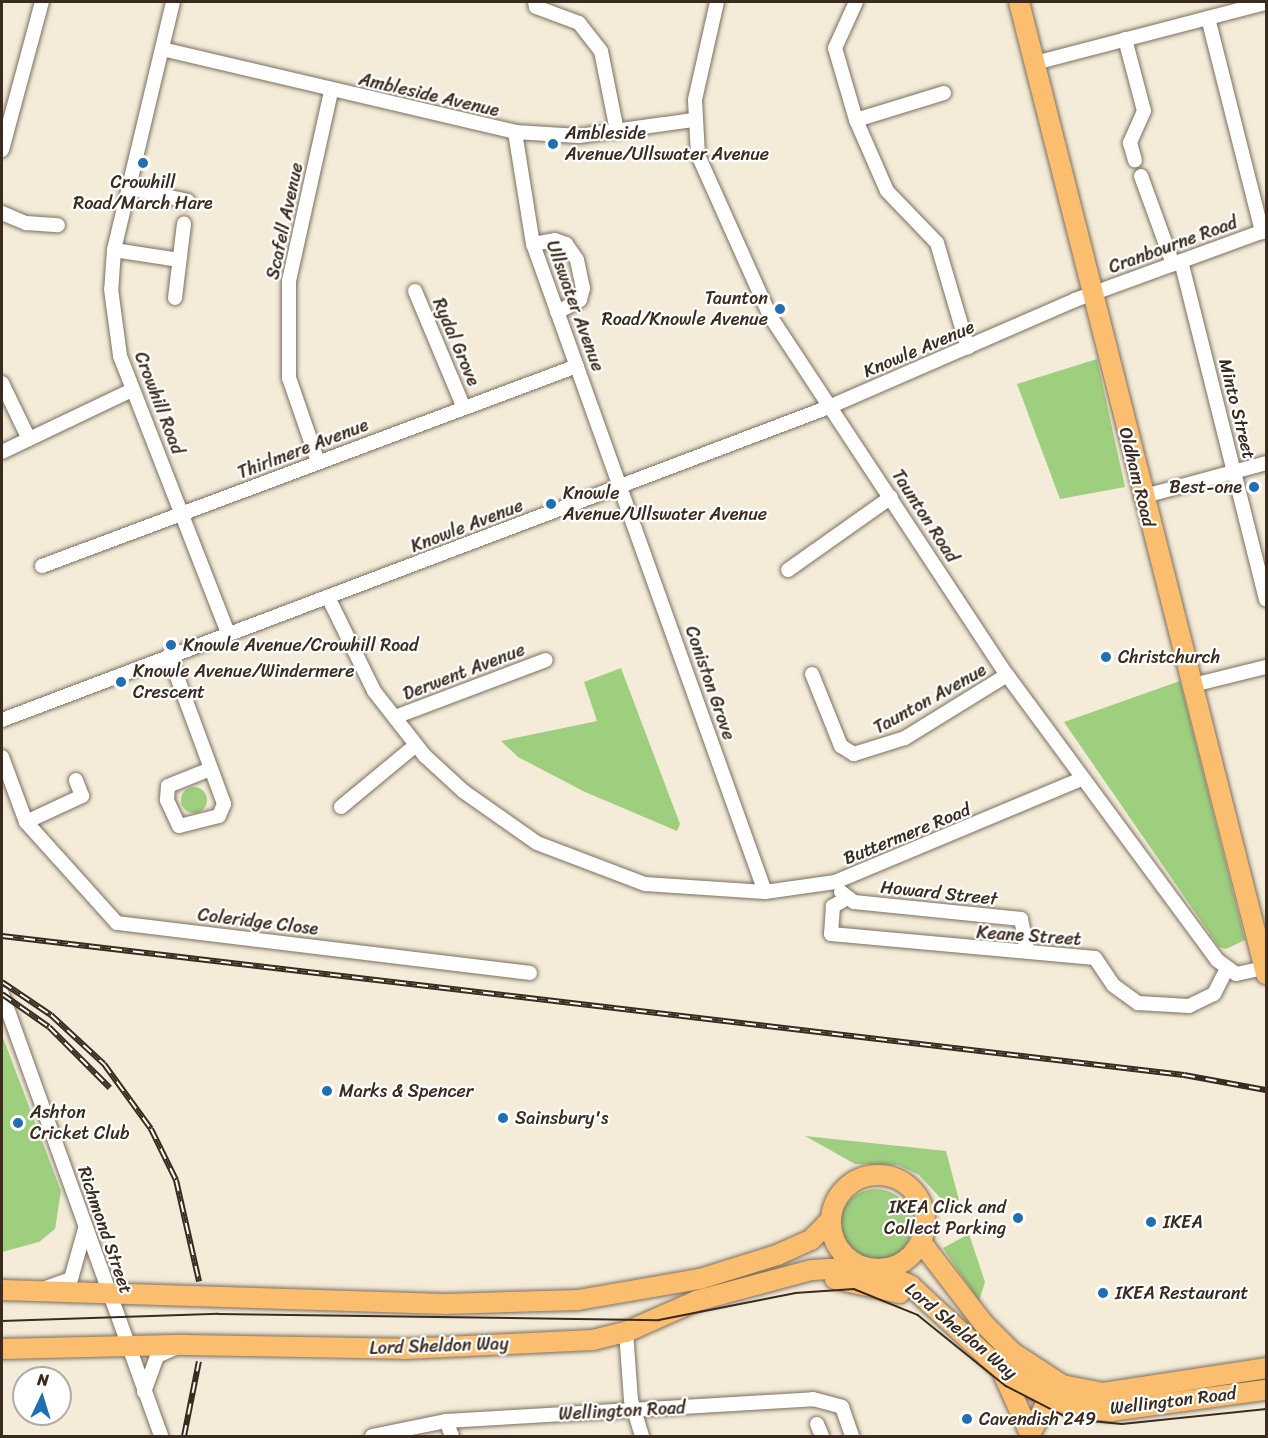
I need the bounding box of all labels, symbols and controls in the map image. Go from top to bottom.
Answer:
street label: Ambleside Avenue [357,68,501,122]
place label: Ambleside Avenue/Ullswater Avenue [565,123,769,166]
marker: Ambleside Avenue/Ullswater Avenue [546,137,560,151]
marker: Crowhill Road/March Hare [136,156,150,170]
street label: Scafell Avenue [262,161,308,281]
place label: Crowhill Road/March Hare [73,172,213,214]
street label: Cranbourne Road [1106,212,1240,278]
street label: Ullswater Avenue [541,238,609,374]
place label: Taunton Road/Knowle Avenue [602,288,768,330]
street label: Rydal Grove [428,295,484,389]
marker: Taunton Road/Knowle Avenue [773,302,787,316]
street label: Knowle Avenue [860,316,978,382]
street label: Crowhill Road [130,349,188,457]
street label: Minto Street [1214,356,1260,462]
street label: Thirlmere Avenue [235,414,371,484]
street label: Oldham Road [1114,425,1160,529]
street label: Taunton Road [887,465,963,567]
place label: Best-one [1169,476,1242,498]
marker: Best-one [1247,480,1261,494]
place label: Knowle Avenue/Ullswater Avenue [563,483,767,526]
street label: Knowle Avenue [408,495,526,557]
marker: Knowle Avenue/Ullswater Avenue [544,497,558,511]
street label: Coniston Grove [680,623,740,743]
place label: Knowle Avenue/Crowhill Road [183,634,419,656]
marker: Knowle Avenue/Crowhill Road [164,638,178,652]
street label: Derwent Avenue [400,639,528,705]
place label: Christchurch [1118,646,1220,668]
marker: Christchurch [1099,650,1113,664]
street label: Taunton Avenue [870,659,990,739]
place label: Knowle Avenue/Windermere Crescent [133,661,354,704]
marker: Knowle Avenue/Windermere Crescent [114,675,128,689]
street label: Buttermere Road [840,799,974,869]
street label: Howard Street [880,876,998,910]
street label: Coleridge Close [196,904,320,940]
street label: Keane Street [976,922,1082,950]
place label: Marks & Spencer [339,1080,473,1102]
marker: Marks & Spencer [320,1084,334,1098]
place label: Ashton Cricket Club [30,1102,130,1144]
place label: Sainsbury's [515,1107,608,1129]
marker: Sainsbury's [496,1111,510,1125]
marker: Ashton Cricket Club [11,1116,25,1130]
street label: Richmond Street [73,1163,137,1297]
place label: IKEA Click and Collect Parking [884,1197,1006,1240]
marker: IKEA Click and Collect Parking [1011,1211,1025,1225]
place label: IKEA [1163,1211,1203,1233]
marker: IKEA [1144,1215,1158,1229]
street label: Lord Sheldon Way [901,1278,1021,1384]
place label: IKEA Restaurant [1115,1282,1248,1304]
marker: IKEA Restaurant [1096,1286,1110,1300]
street label: Lord Sheldon Way [369,1333,509,1359]
text: N [37,1365,50,1394]
north arrow [12,1366,72,1426]
street label: Wellington Road [1109,1383,1237,1419]
street label: Wellington Road [558,1397,686,1425]
place label: Cavendish 249 [979,1408,1096,1430]
marker: Cavendish 249 [960,1412,974,1426]

